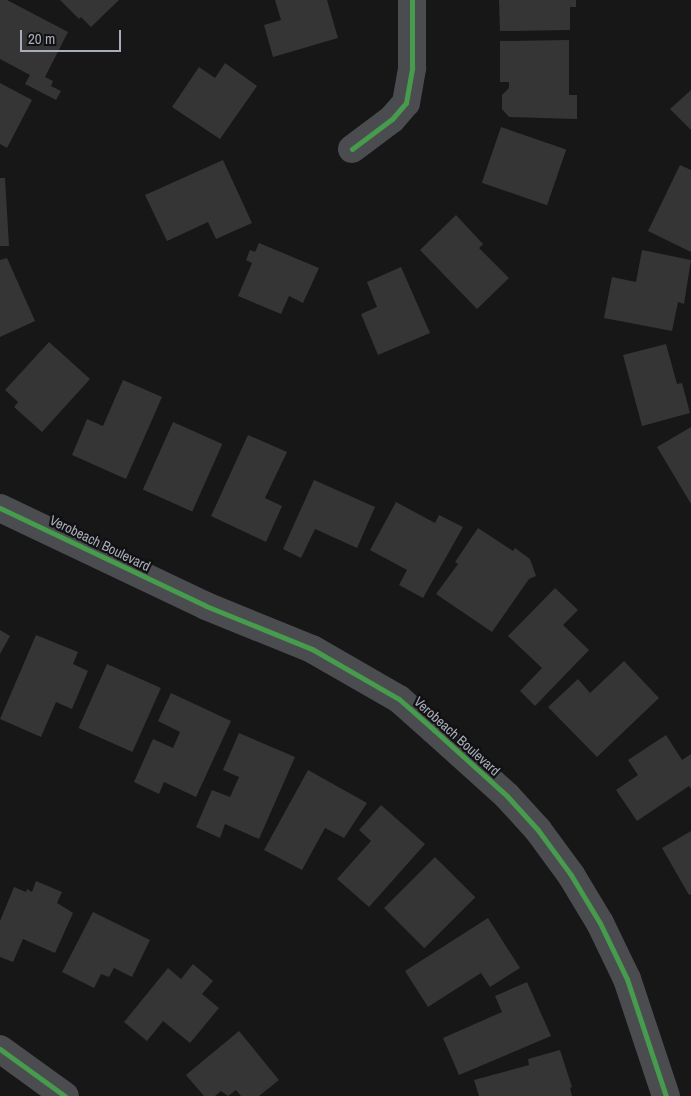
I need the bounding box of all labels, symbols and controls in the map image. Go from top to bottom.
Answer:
scale bar [22,20,124,52]
text: 20 m [28,28,55,49]
street label: Verobeach Boulevard [47,511,153,575]
street label: Verobeach Boulevard [411,693,503,779]

